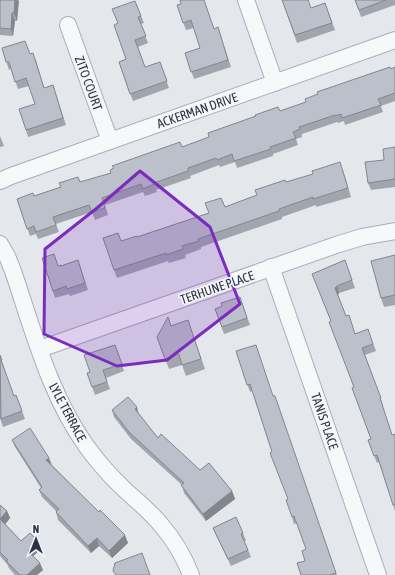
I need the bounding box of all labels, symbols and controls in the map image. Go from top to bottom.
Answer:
street label: ZITO COURT [72,54,105,113]
street label: ACKERMAN DRIVE [155,90,240,131]
street label: TERHUNE PLACE [178,268,256,307]
street label: LYLE TERRACE [46,380,89,445]
street label: TANIS PLACE [308,391,341,452]
north arrow [16,519,56,559]
text: N [33,523,39,535]

